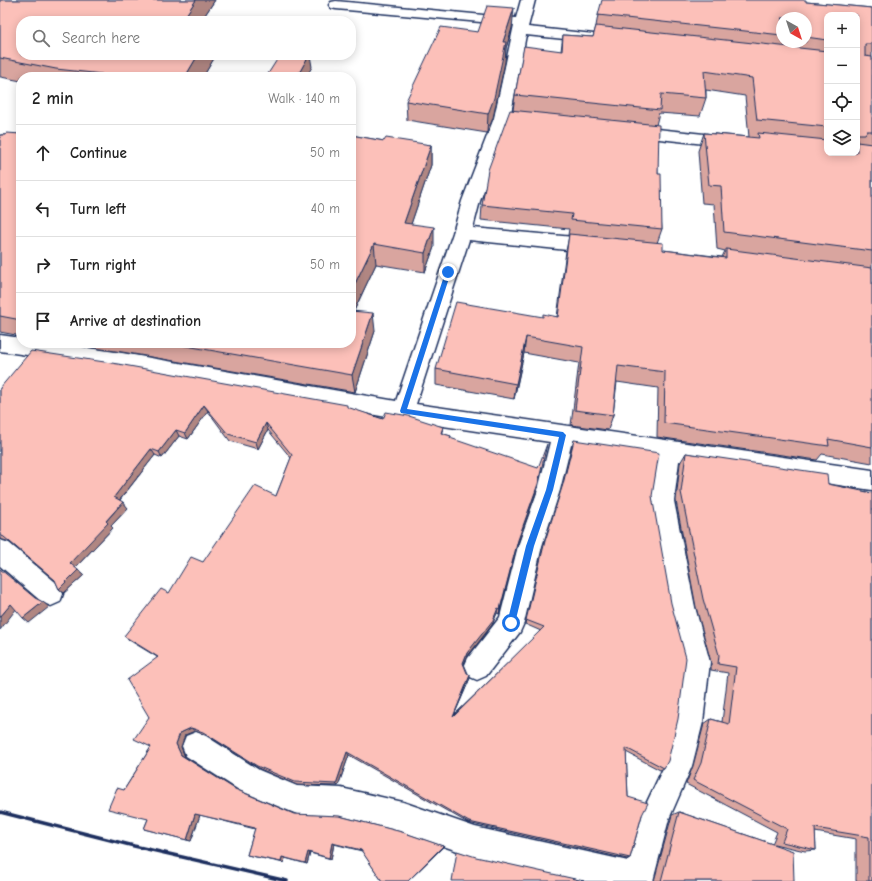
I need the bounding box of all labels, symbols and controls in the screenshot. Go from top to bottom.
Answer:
north arrow [776,12,812,48]
map controls [824,12,860,156]
button: + [824,12,860,48]
search box [16,16,356,60]
icon: search [30,27,52,49]
text: Search here [62,29,140,47]
button: − [824,48,860,84]
button: locate [824,84,860,120]
text: 2 min [32,89,73,108]
text: Walk · 140 m [268,91,340,106]
button: layers [824,120,860,156]
icon: ahead [32,142,54,164]
text: Continue [70,144,127,162]
text: 50 m [310,145,340,160]
icon: left [32,198,54,220]
text: Turn left [70,200,126,218]
text: 40 m [311,201,340,216]
icon: right [32,254,54,276]
text: Turn right [70,256,136,274]
text: 50 m [310,257,340,272]
route end [439,263,457,281]
icon: arrive [32,310,54,332]
text: Arrive at destination [70,312,201,330]
route start [502,614,520,632]

